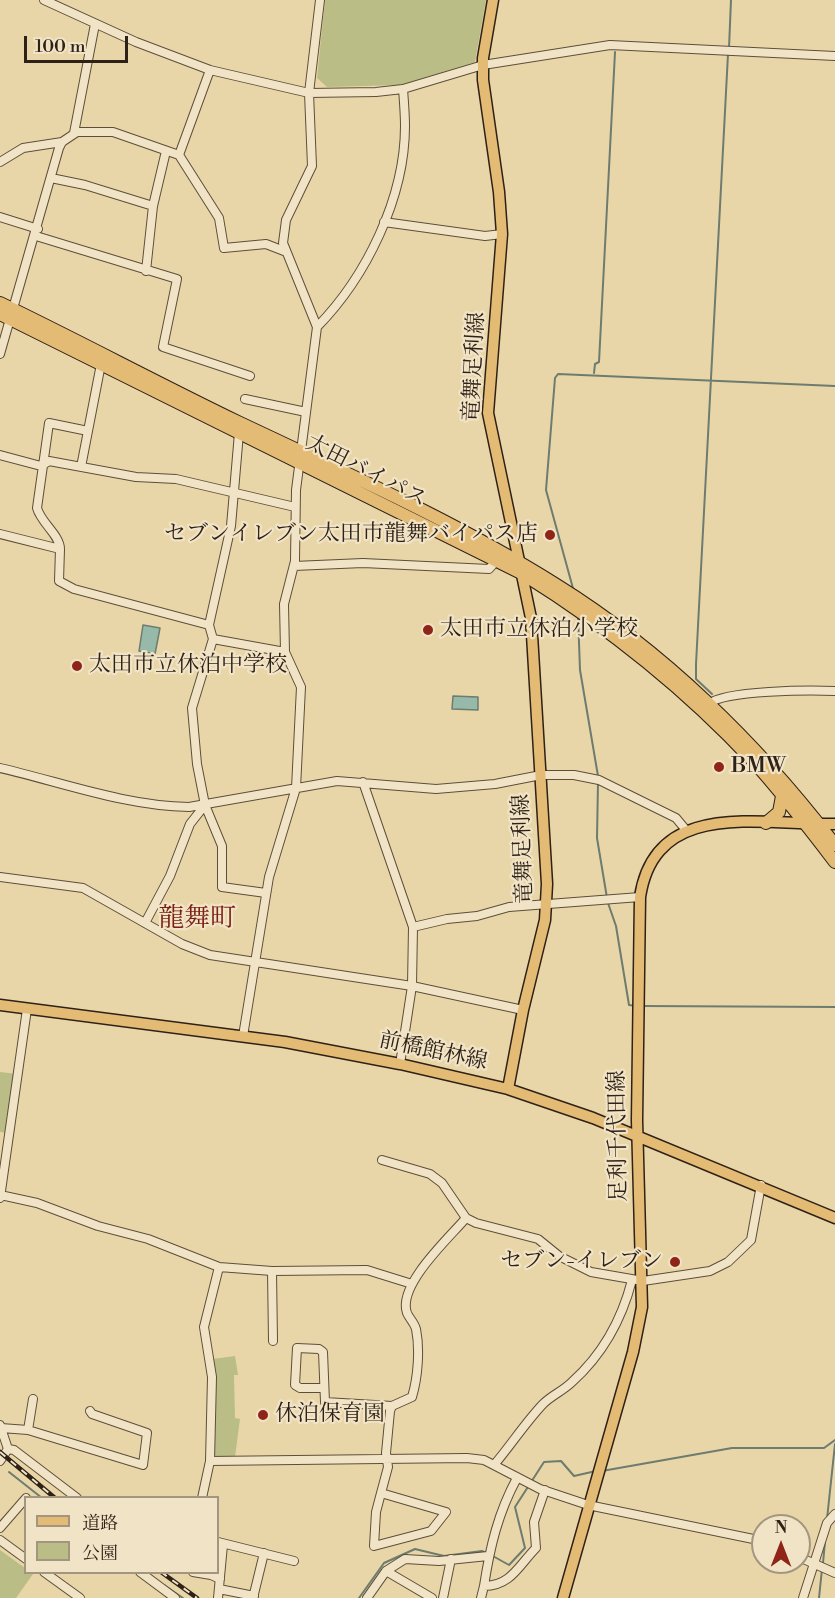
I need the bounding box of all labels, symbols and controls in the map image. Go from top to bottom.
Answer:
scale bar [27,24,130,62]
text: 100 m [35,35,86,58]
street label: 竜舞足利線 [459,311,491,423]
street label: 太田バイパス [301,430,431,514]
place label: セブンイレブン太田市龍舞バイパス店 [164,522,538,548]
marker: セブンイレブン太田市龍舞バイパス店 [543,528,557,542]
place label: 太田市立休泊小学校 [440,617,638,643]
marker: 太田市立休泊小学校 [421,623,435,637]
place label: 太田市立休泊中学校 [89,653,287,679]
marker: 太田市立休泊中学校 [70,659,84,673]
place label: BMW [731,754,786,780]
marker: BMW [712,760,726,774]
street label: 竜舞足利線 [509,794,539,904]
district label: 龍舞町 [158,904,236,936]
street label: 前橋館林線 [376,1028,490,1076]
street label: 足利千代田線 [605,1070,633,1202]
place label: セブン-イレブン [500,1249,663,1275]
marker: セブン-イレブン [668,1255,682,1269]
place label: 休泊保育園 [275,1402,385,1428]
marker: 休泊保育園 [256,1408,270,1422]
legend [24,1496,219,1574]
text: 道路 [82,1512,118,1535]
north arrow [751,1514,811,1574]
text: N [775,1518,787,1538]
text: 公園 [82,1542,118,1565]

